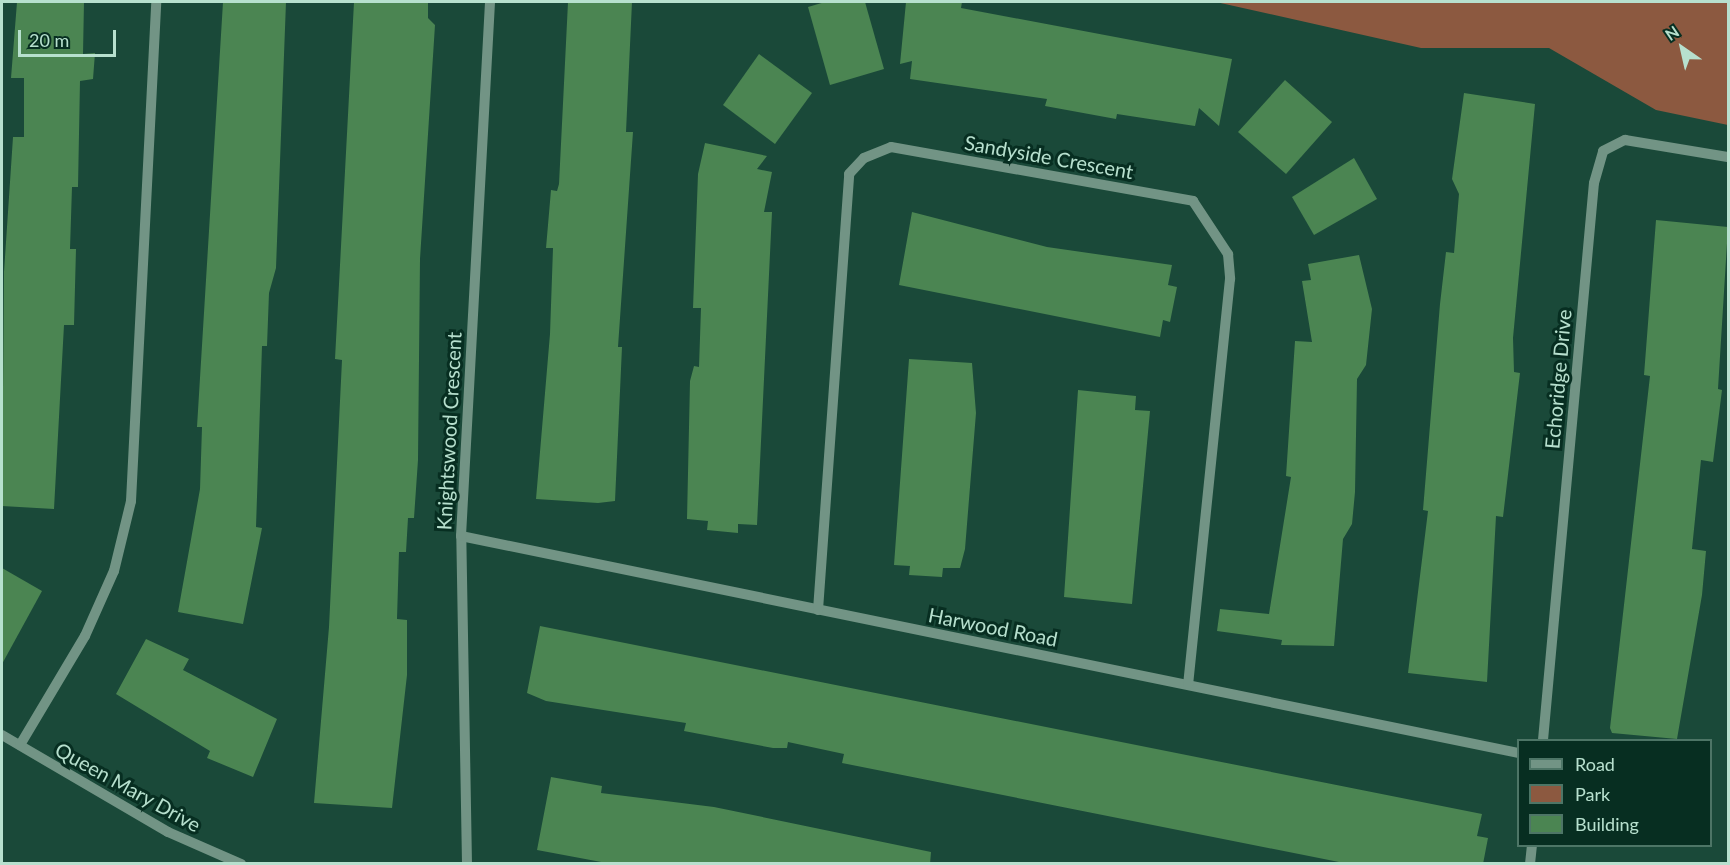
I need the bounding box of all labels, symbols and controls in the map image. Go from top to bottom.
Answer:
scale bar [21,18,118,56]
north arrow [1652,18,1712,78]
text: N [1661,21,1682,44]
text: 20 m [29,29,69,51]
street label: Sandyside Crescent [963,130,1135,184]
street label: Echoridge Drive [1540,308,1576,450]
street label: Knightswood Crescent [432,331,466,531]
street label: Harwood Road [926,603,1060,651]
street label: Queen Mary Drive [51,737,205,837]
legend [1517,739,1712,847]
text: Road [1575,753,1615,775]
text: Park [1575,783,1610,805]
text: Building [1575,813,1639,835]

